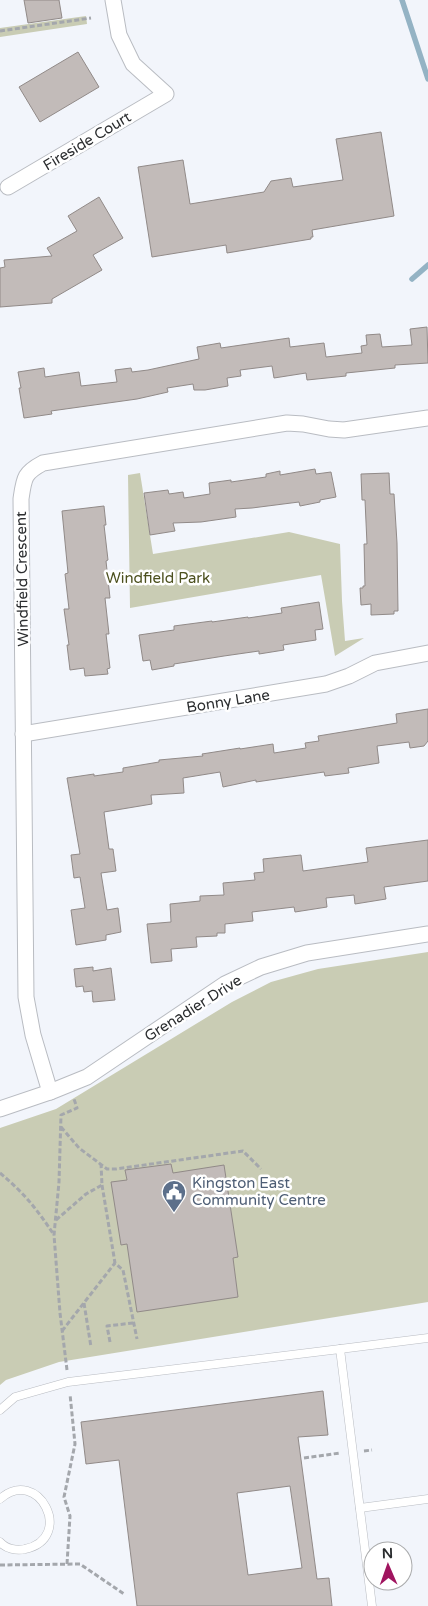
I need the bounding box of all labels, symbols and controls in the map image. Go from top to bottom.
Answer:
street label: Fireside Court [40,108,134,174]
street label: Windfield Crescent [12,511,32,647]
park label: Windfield Park [106,569,210,587]
street label: Bonny Lane [185,686,271,716]
street label: Grenadier Drive [141,971,245,1045]
place label: Kingston East Community Centre [192,1174,326,1209]
public building icon: Kingston East Community Centre [161,1179,187,1213]
north arrow [363,1541,413,1591]
text: N [382,1545,393,1562]

